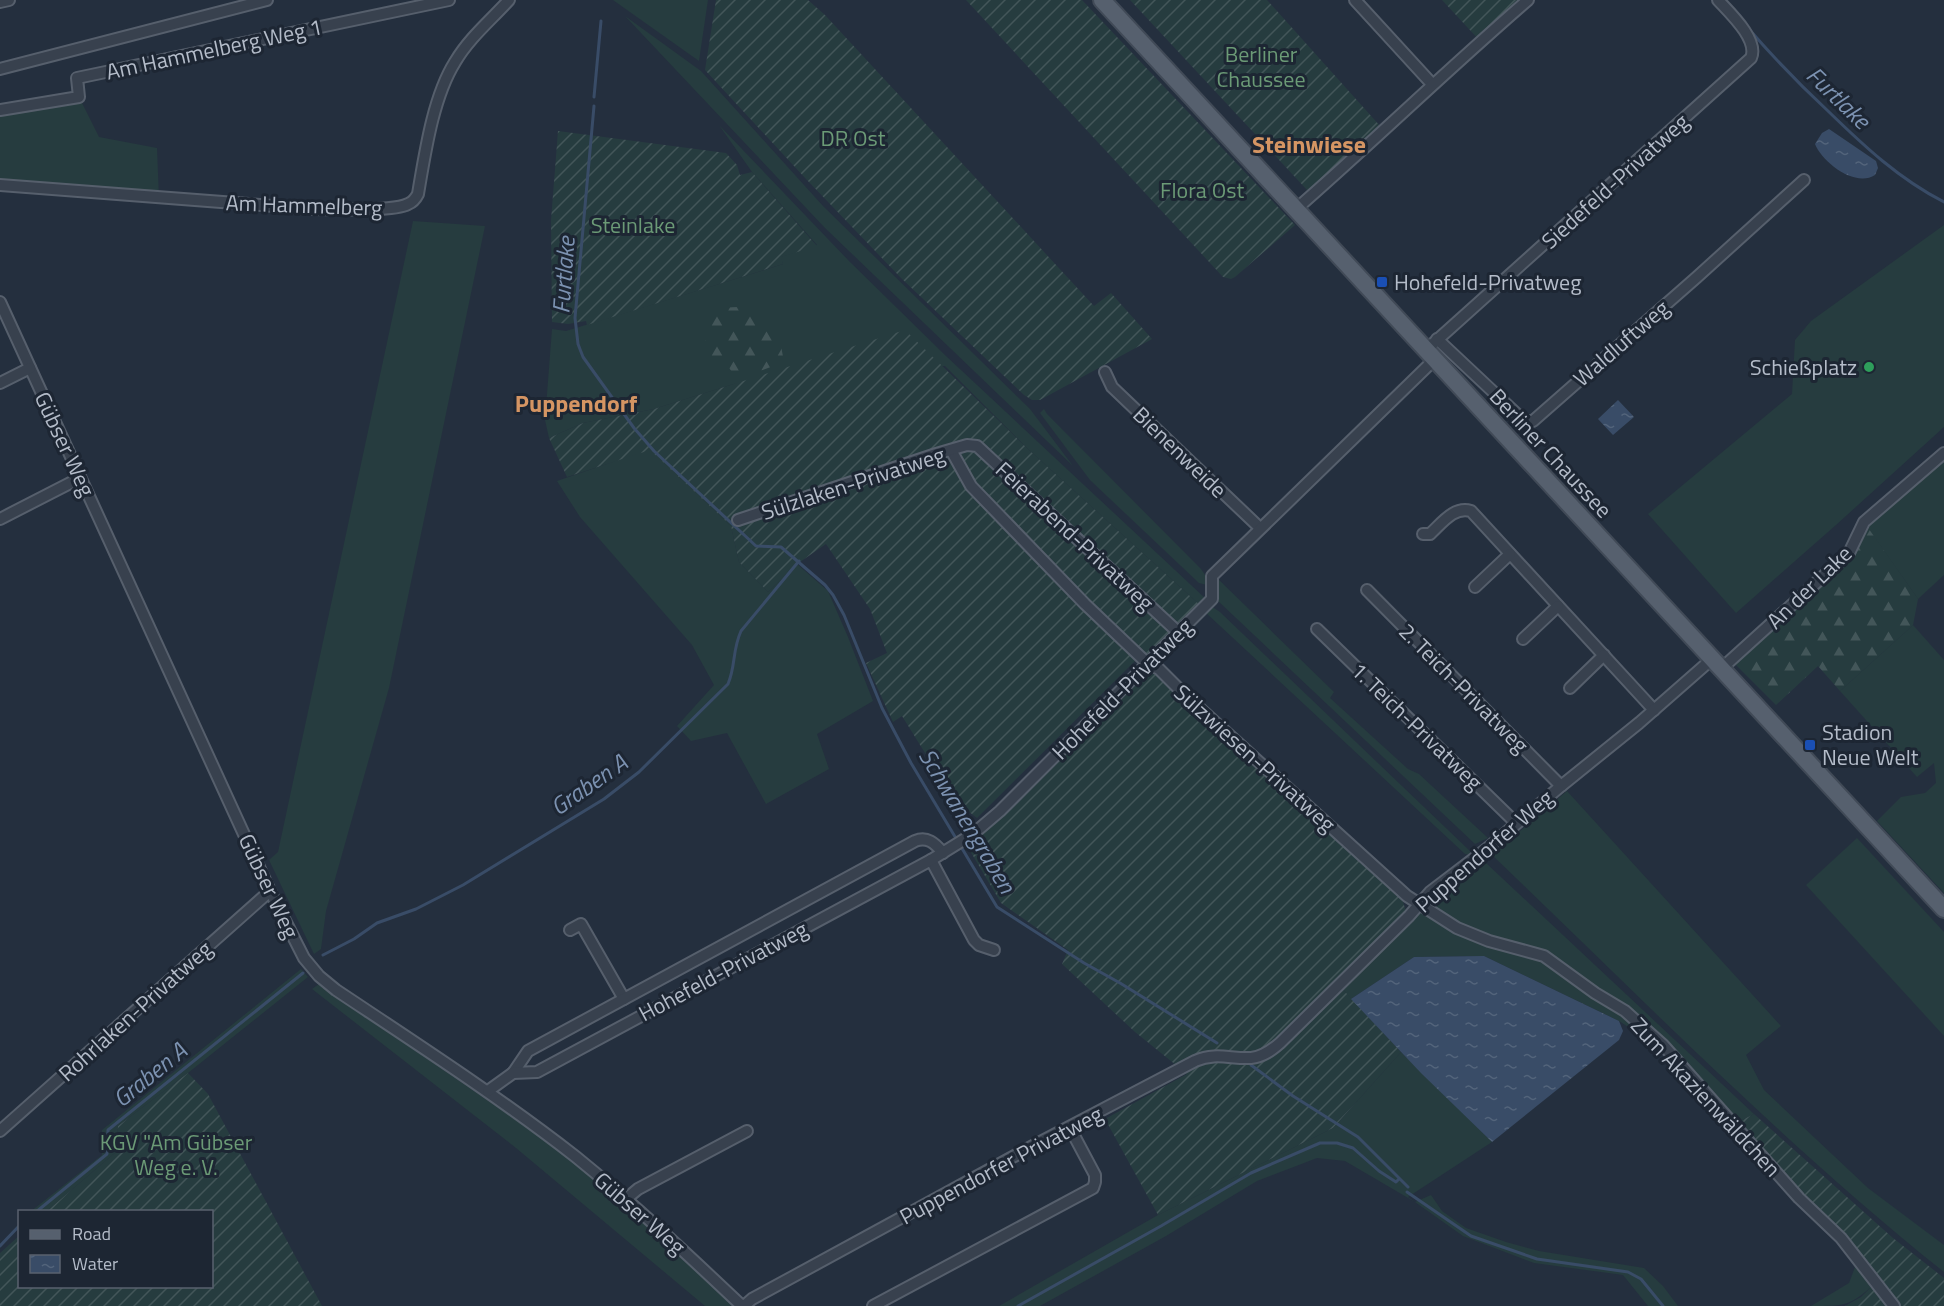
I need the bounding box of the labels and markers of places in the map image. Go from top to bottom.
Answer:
place label: Hohefeld-Privatweg [1394,265,1582,299]
marker: Hohefeld-Privatweg [1375,275,1389,289]
place label: Schießplatz [1750,350,1857,384]
marker: Schießplatz [1862,360,1876,374]
place label: Stadion Neue Welt [1822,715,1919,774]
marker: Stadion Neue Welt [1803,738,1817,752]

